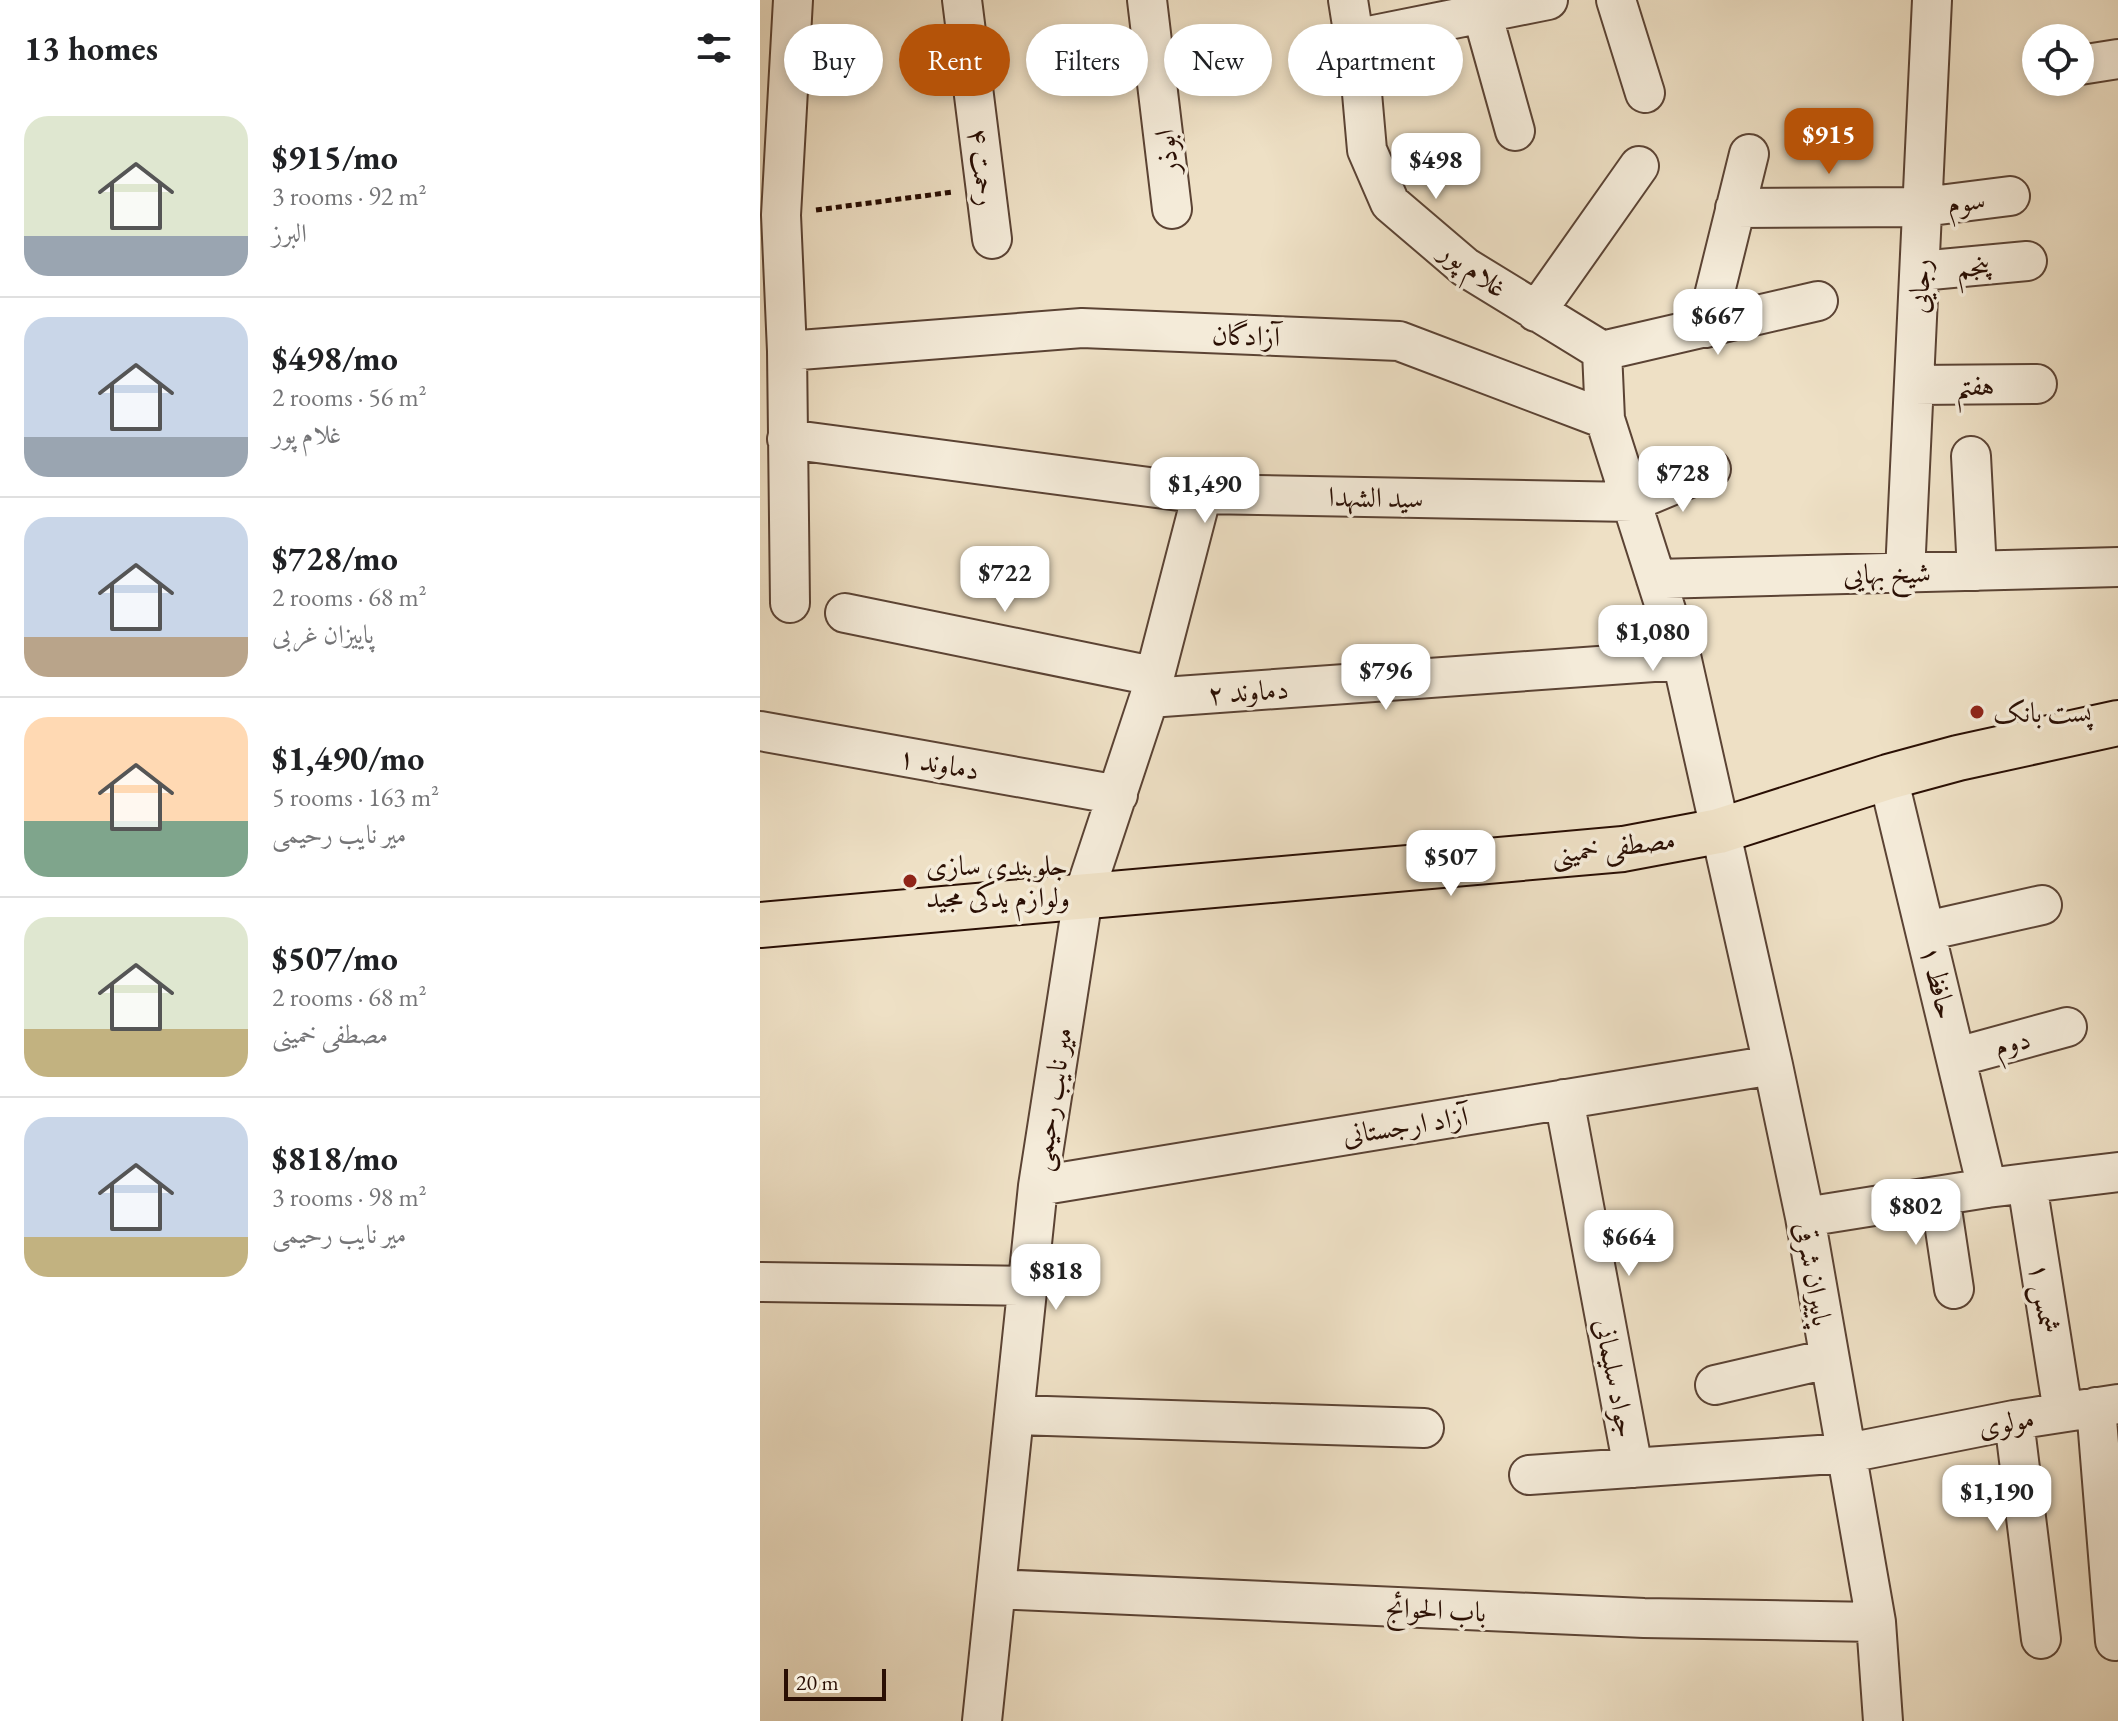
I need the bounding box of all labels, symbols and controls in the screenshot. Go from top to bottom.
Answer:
chip: Buy [784,24,883,96]
chip: Rent [899,24,1010,96]
chip: Filters [1026,24,1148,96]
chip: New [1164,24,1272,96]
chip: Apartment [1288,24,1463,96]
map controls [2022,24,2094,96]
button: locate [2022,24,2094,96]
text: 13 homes [24,26,158,70]
icon: filters [692,26,736,70]
pin: $915 [1782,108,1876,176]
text: $915 [1802,117,1856,151]
street label: رحمت ۴ [960,126,1006,208]
street label: ابوذر [1145,128,1187,179]
pin: $498 [1389,133,1483,201]
text: $915/mo [272,135,398,179]
text: $498 [1409,142,1463,176]
icon: home [88,148,184,244]
text: 3 rooms · 92 m² [272,179,427,213]
street label: سوم [1945,181,1988,228]
text: البرز [272,216,307,250]
street label: غلام پور [1427,231,1515,311]
street label: پنجم [1955,246,1995,294]
street label: رجایی [1900,258,1939,315]
pin: $667 [1671,289,1765,357]
text: $667 [1691,298,1745,332]
street label: آزادگان [1211,316,1284,354]
text: $498/mo [272,336,398,380]
icon: home [88,349,184,445]
street label: هفتم [1955,367,1995,413]
text: 2 rooms · 56 m² [272,380,427,414]
text: غلام پور [272,417,341,451]
pin: $728 [1636,446,1730,514]
text: $728 [1656,455,1710,489]
pin: $1,490 [1140,457,1270,525]
text: $1,490 [1168,466,1242,500]
street label: سید الشهدا [1328,478,1424,517]
text: $728/mo [272,536,398,580]
pin: $722 [958,546,1052,614]
icon: home [88,549,184,645]
street label: شیخ بهایی [1843,554,1931,599]
text: $722 [978,555,1032,589]
text: 2 rooms · 68 m² [272,580,427,614]
pin: $1,080 [1588,605,1718,673]
text: $1,080 [1616,614,1690,648]
text: پاییزان غربی [272,617,374,651]
pin: $796 [1339,644,1433,712]
text: $796 [1359,653,1413,687]
street label: دماوند ۲ [1206,670,1290,712]
place label: پست بانک [1993,694,2094,731]
marker: پست بانک [1968,703,1986,721]
text: $1,490/mo [272,736,424,780]
street label: دماوند ۱ [896,738,982,788]
icon: home [88,749,184,845]
text: 5 rooms · 163 m² [272,780,439,814]
text: میر نایب رحیمی [272,817,406,851]
street label: مصطفی خمینی [1549,821,1678,874]
pin: $507 [1404,830,1498,898]
text: $507 [1424,839,1478,873]
place label: جلوبندی سازی ولوازم یدکی مجید [926,847,1070,922]
marker: جلوبندی سازی ولوازم یدکی مجید [901,872,919,890]
text: $507/mo [272,936,398,980]
street label: حافظ ۱ [1913,941,1965,1023]
icon: home [88,949,184,1045]
text: 2 rooms · 68 m² [272,980,427,1014]
text: مصطفی خمینی [272,1017,388,1051]
street label: دوم [1990,1020,2036,1071]
street label: میر نایب رحیمی [1022,1025,1082,1174]
street label: آزاد ارجستانی [1340,1097,1473,1153]
text: $818/mo [272,1136,398,1180]
icon: home [88,1149,184,1245]
pin: $802 [1869,1179,1963,1247]
text: 3 rooms · 98 m² [272,1180,427,1214]
text: $802 [1889,1188,1943,1222]
pin: $664 [1582,1210,1676,1278]
text: میر نایب رحیمی [272,1217,406,1251]
text: $664 [1602,1219,1656,1253]
street label: پاییران شرقی [1784,1219,1841,1331]
pin: $818 [1009,1244,1103,1312]
text: $818 [1029,1253,1083,1287]
street label: شمس ۱ [2021,1260,2068,1336]
street label: جواد سلیمانی [1587,1315,1645,1441]
street label: مولوی [1975,1399,2037,1445]
pin: $1,190 [1932,1465,2062,1533]
text: $1,190 [1960,1474,2034,1508]
street label: باب الحوائج [1384,1588,1487,1637]
scale bar [784,1665,886,1701]
text: 20 m [796,1668,839,1697]

